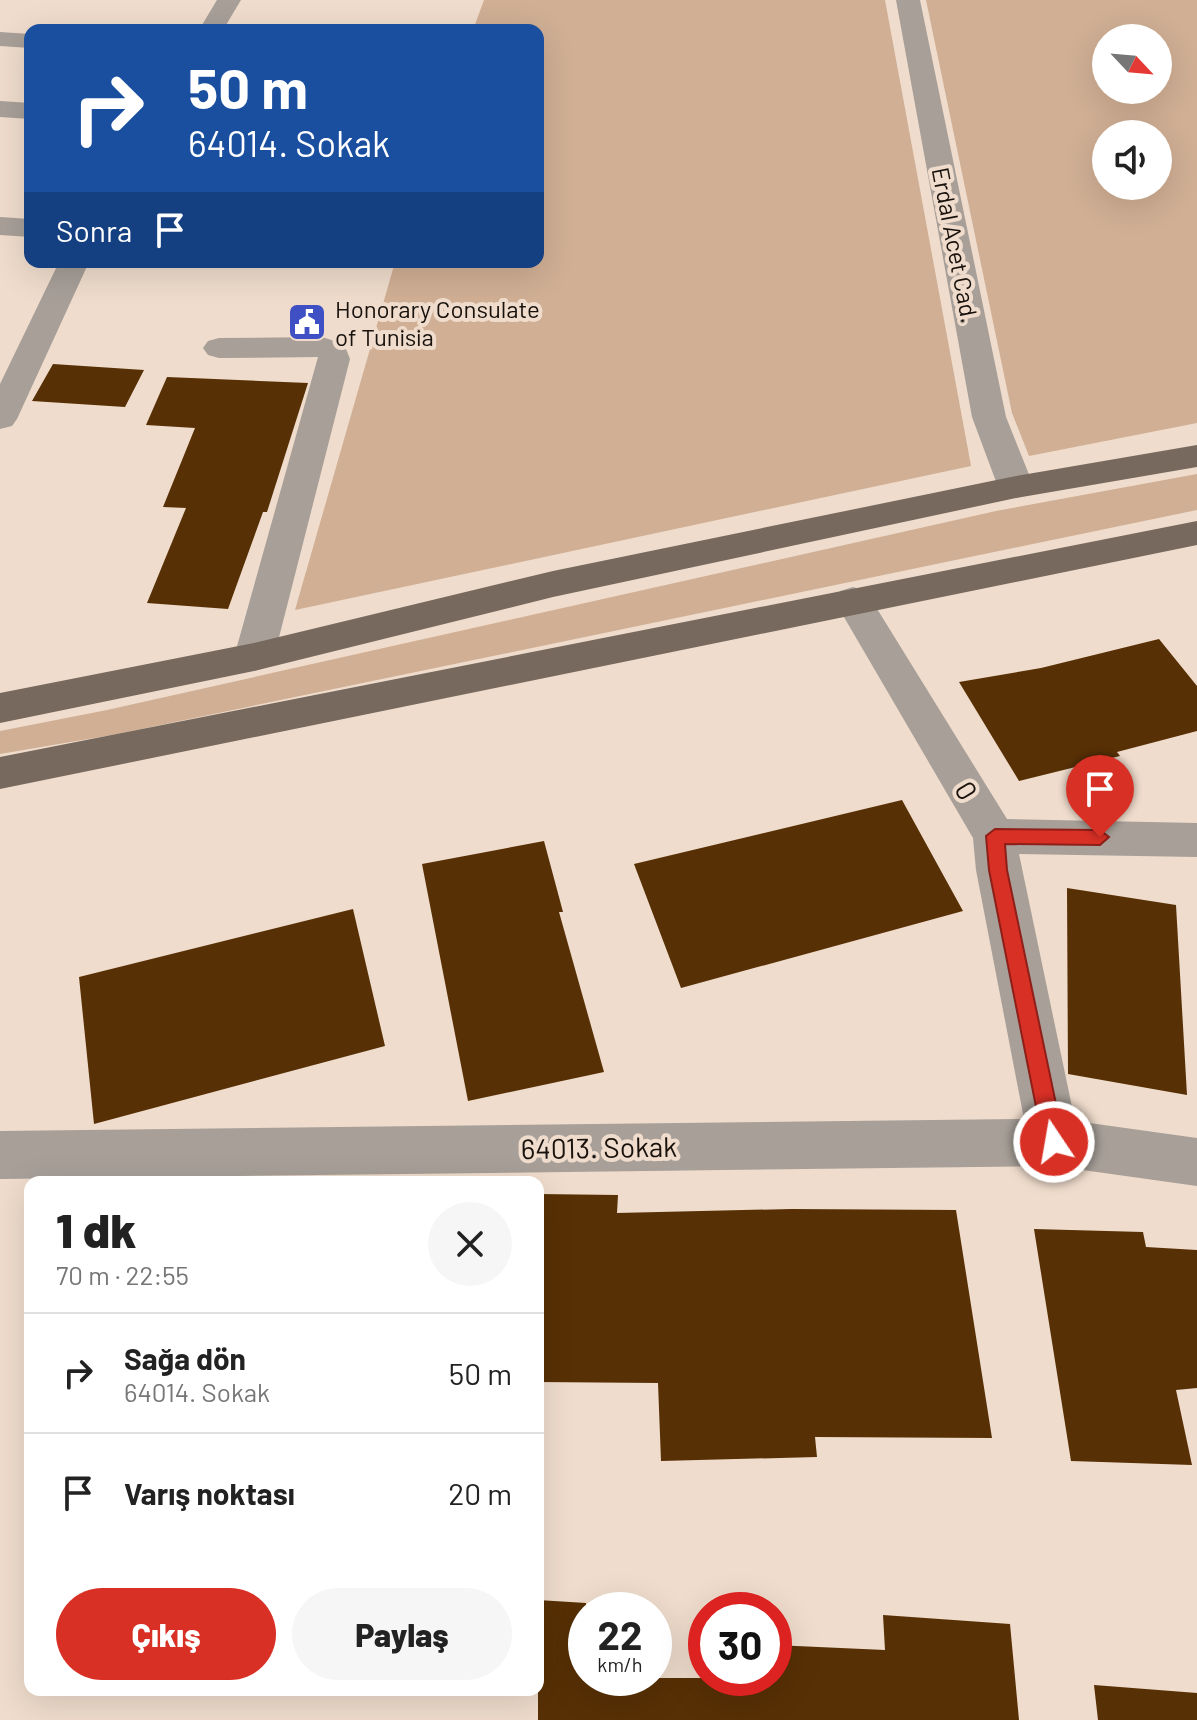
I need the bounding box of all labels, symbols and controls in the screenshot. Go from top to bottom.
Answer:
north arrow [1092,24,1172,104]
map controls [1092,24,1172,200]
text: 50 m [188,53,308,120]
icon: right [56,56,160,160]
button: sound [1092,120,1172,200]
text: 64014. Sokak [188,121,390,164]
street label: Erdal Acet Cad. [927,165,985,325]
icon: arrive [148,208,192,252]
text: Sonra [56,212,132,248]
place label: Honorary Consulate of Tunisia [335,294,540,351]
public building icon: Honorary Consulate of Tunisia [286,301,328,343]
pin [1066,755,1134,837]
icon: arrive [1078,767,1122,811]
street label: 0 [948,774,986,806]
position arrow [1012,1100,1096,1184]
street label: 64013. Sokak [521,1129,677,1165]
text: 1 dk [56,1200,136,1258]
button: close [428,1202,512,1286]
text: 70 m · 22:55 [56,1259,189,1290]
text: Sağa dön [124,1340,246,1376]
icon: right [56,1351,100,1395]
text: 50 m [449,1355,512,1391]
text: 64014. Sokak [124,1376,270,1407]
icon: arrive [56,1471,100,1515]
text: Varış noktası [124,1475,295,1511]
text: 20 m [448,1475,512,1511]
button: Çıkış [56,1588,276,1680]
button: Paylaş [292,1588,512,1680]
speed limit sign: 30 [688,1592,792,1696]
text: 22 [598,1610,642,1658]
text: km/h [597,1652,643,1676]

